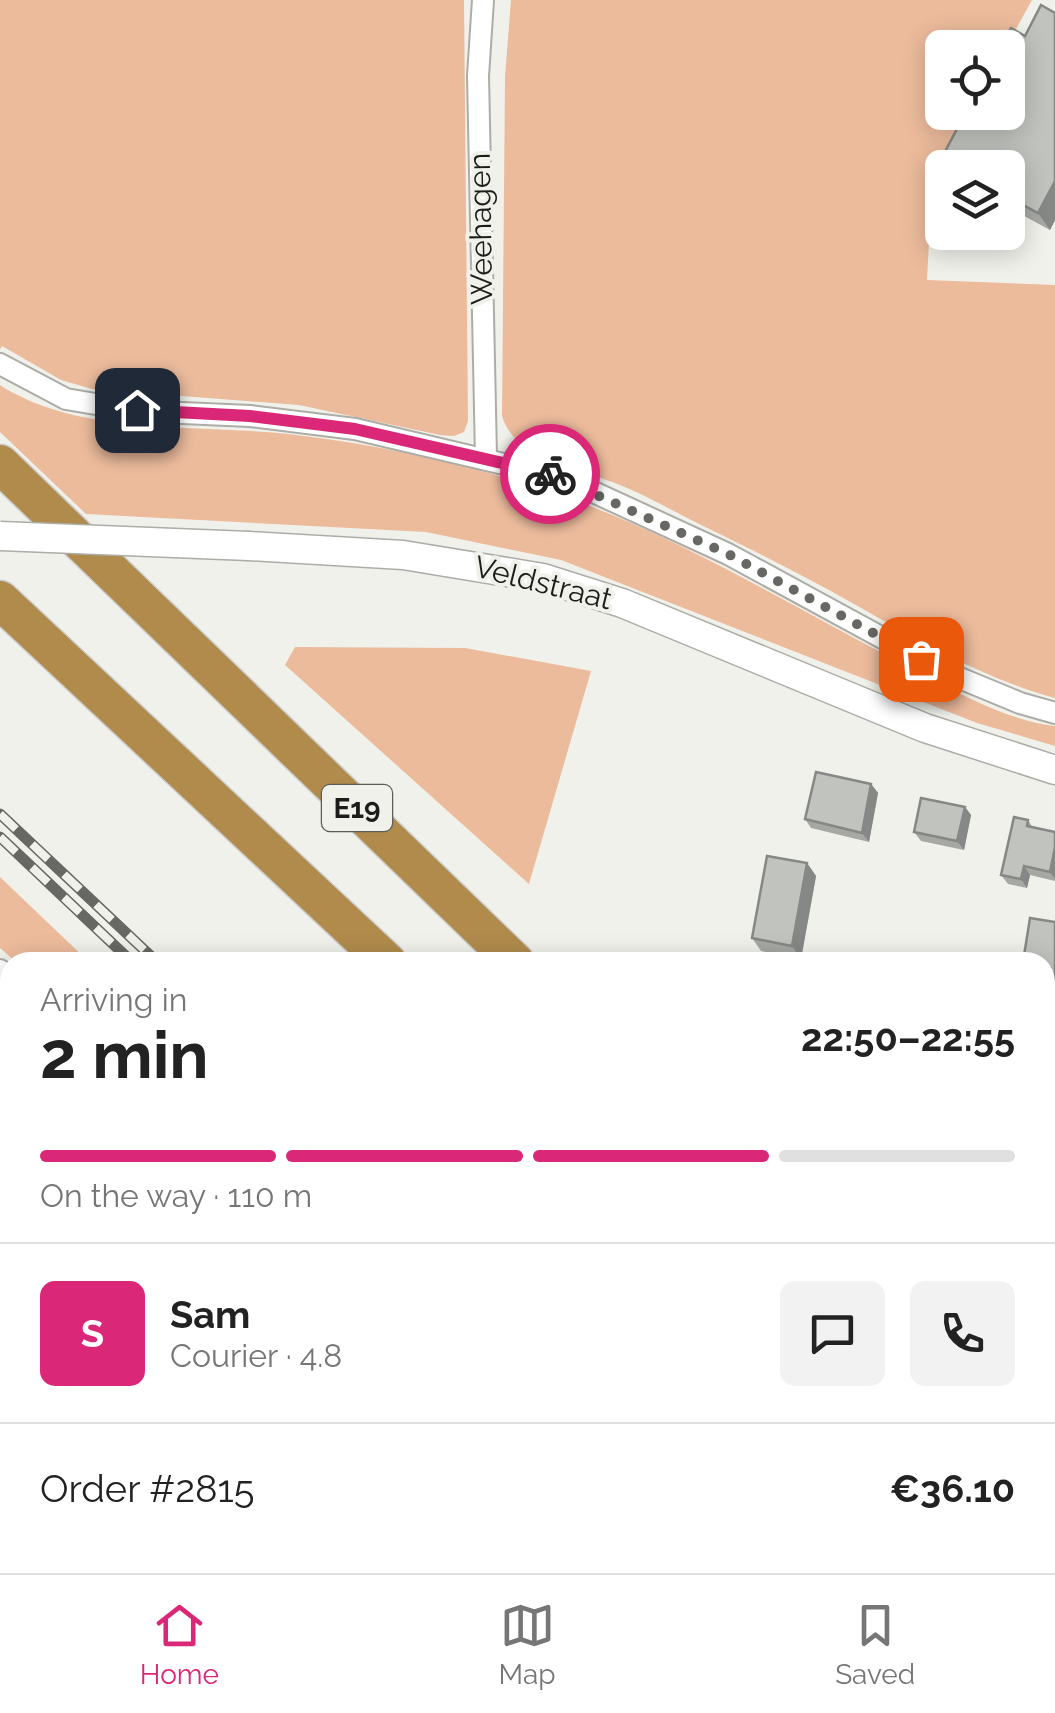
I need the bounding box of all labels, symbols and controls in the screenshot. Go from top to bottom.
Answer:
map controls [925,30,1025,250]
button: locate [925,30,1025,130]
button: layers [925,150,1025,250]
street label: Weehagen [462,153,499,305]
pin [95,368,180,453]
icon: home [110,383,165,438]
courier [500,424,600,524]
icon: bike [523,447,578,502]
street label: Veldstraat [471,549,615,616]
pin [879,617,964,702]
icon: bag [894,632,949,687]
road number: E19 [322,785,392,831]
text: Arriving in [40,981,187,1018]
text: 22:50–22:55 [801,1015,1015,1060]
text: 2 min [40,1017,209,1093]
text: On the way · 110 m [40,1177,312,1214]
button: chat [780,1281,885,1386]
button: phone [910,1281,1015,1386]
text: Sam [170,1292,250,1337]
text: S [81,1311,104,1356]
text: Courier · 4.8 [170,1337,342,1374]
text: Order #2815 [40,1466,254,1511]
text: €36.10 [890,1466,1015,1511]
tab: Home [140,1598,219,1691]
tab: Map [499,1598,556,1691]
tab: Saved [835,1598,915,1691]

